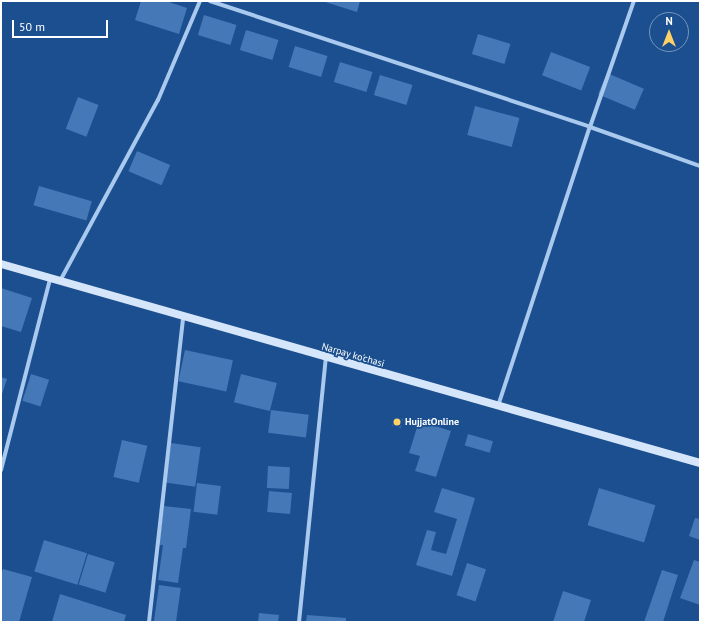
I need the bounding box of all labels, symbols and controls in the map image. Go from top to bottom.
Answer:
scale bar [14,12,110,38]
north arrow [649,12,689,52]
text: N [665,14,673,28]
text: 50 m [19,19,45,34]
street label: Narpay ko'chasi [320,340,386,370]
place label: HujjatOnline [405,416,459,428]
marker: HujjatOnline [392,417,402,427]

